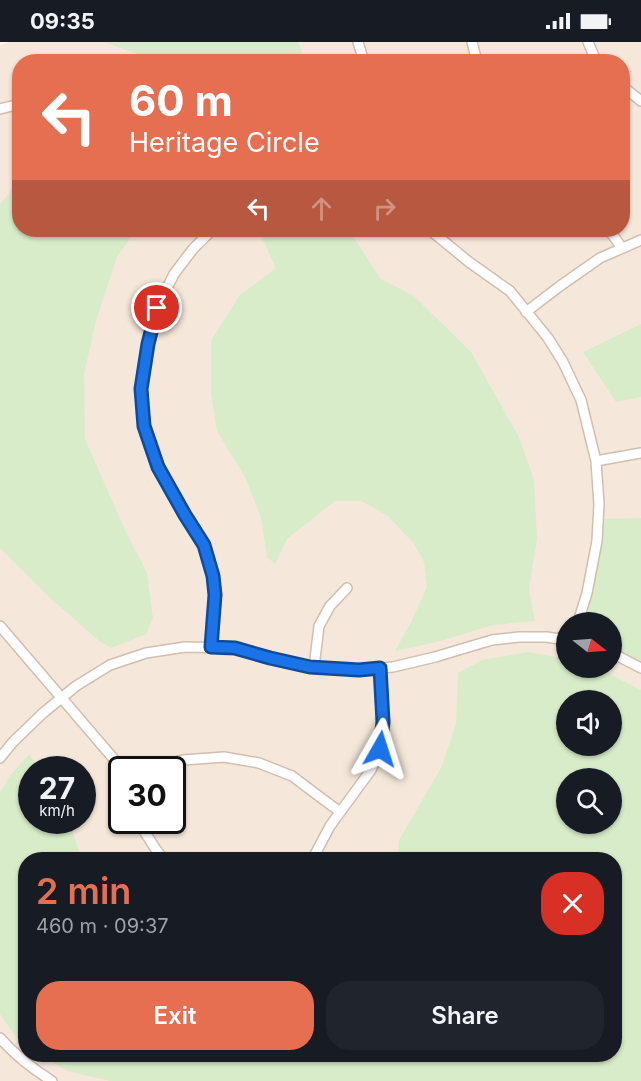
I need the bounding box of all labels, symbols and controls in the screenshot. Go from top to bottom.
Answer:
text: 09:35 [30,8,95,34]
text: 60 m [129,75,233,126]
icon: left [30,78,108,156]
text: Heritage Circle [129,126,320,159]
icon: left [242,192,275,225]
icon: ahead [305,192,338,225]
icon: right [368,192,401,225]
pin [131,282,182,333]
icon: arrive [140,291,173,324]
north arrow [556,612,622,678]
map controls [556,612,622,834]
button: sound [556,690,622,756]
position arrow [348,717,412,781]
speed limit sign: 30 [108,756,186,834]
button: search [556,768,622,834]
text: 27 [39,770,75,806]
text: km/h [39,801,75,820]
text: 2 min [36,869,131,913]
button: close [541,872,604,935]
text: 460 m · 09:37 [36,914,169,938]
button: Exit [36,981,314,1050]
button: Share [326,981,604,1050]

